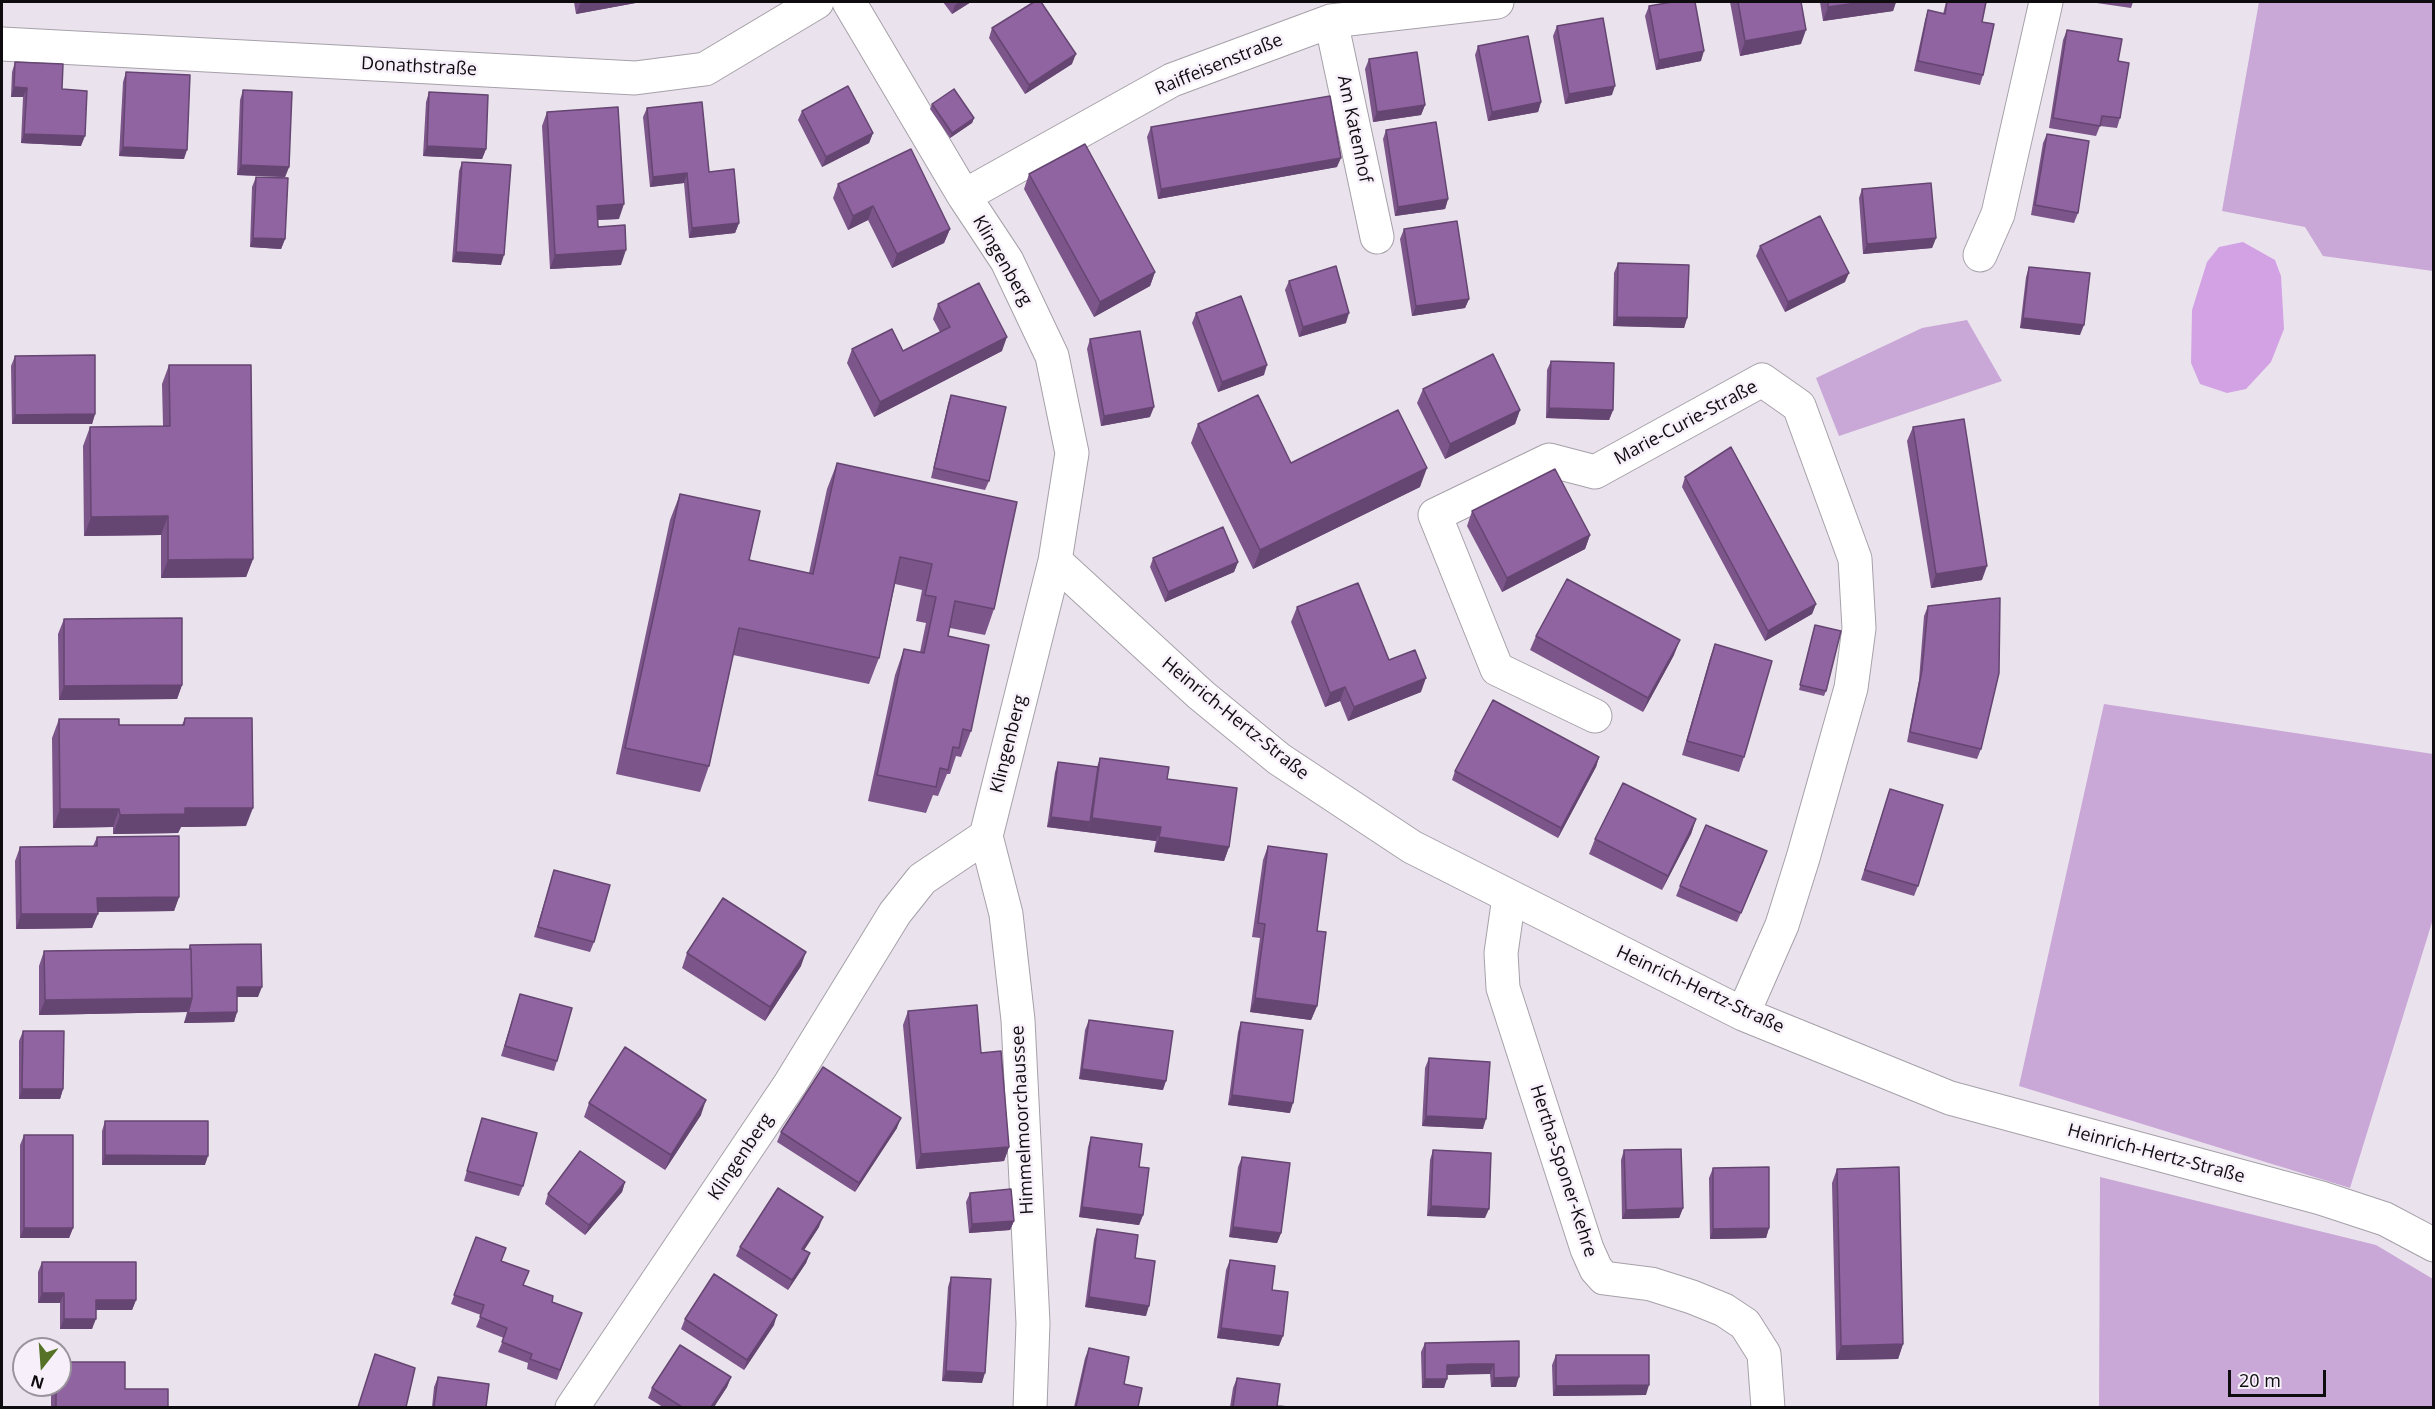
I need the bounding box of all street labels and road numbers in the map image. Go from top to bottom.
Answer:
street label: Raiffeisenstraße [1152,30,1286,100]
street label: Donathstraße [360,53,478,81]
street label: Am Katenhof [1332,73,1376,185]
street label: Klingenberg [968,212,1036,310]
street label: Marie-Curie-Straße [1611,376,1761,470]
street label: Heinrich-Hertz-Straße [1157,653,1313,785]
street label: Klingenberg [986,693,1032,795]
street label: Heinrich-Hertz-Straße [1613,942,1787,1038]
street label: Himmelmoorchaussee [1007,1025,1039,1215]
street label: Hertha-Sponer-Kehre [1525,1082,1601,1260]
street label: Klingenberg [704,1109,778,1205]
street label: Heinrich-Hertz-Straße [2065,1120,2247,1188]

